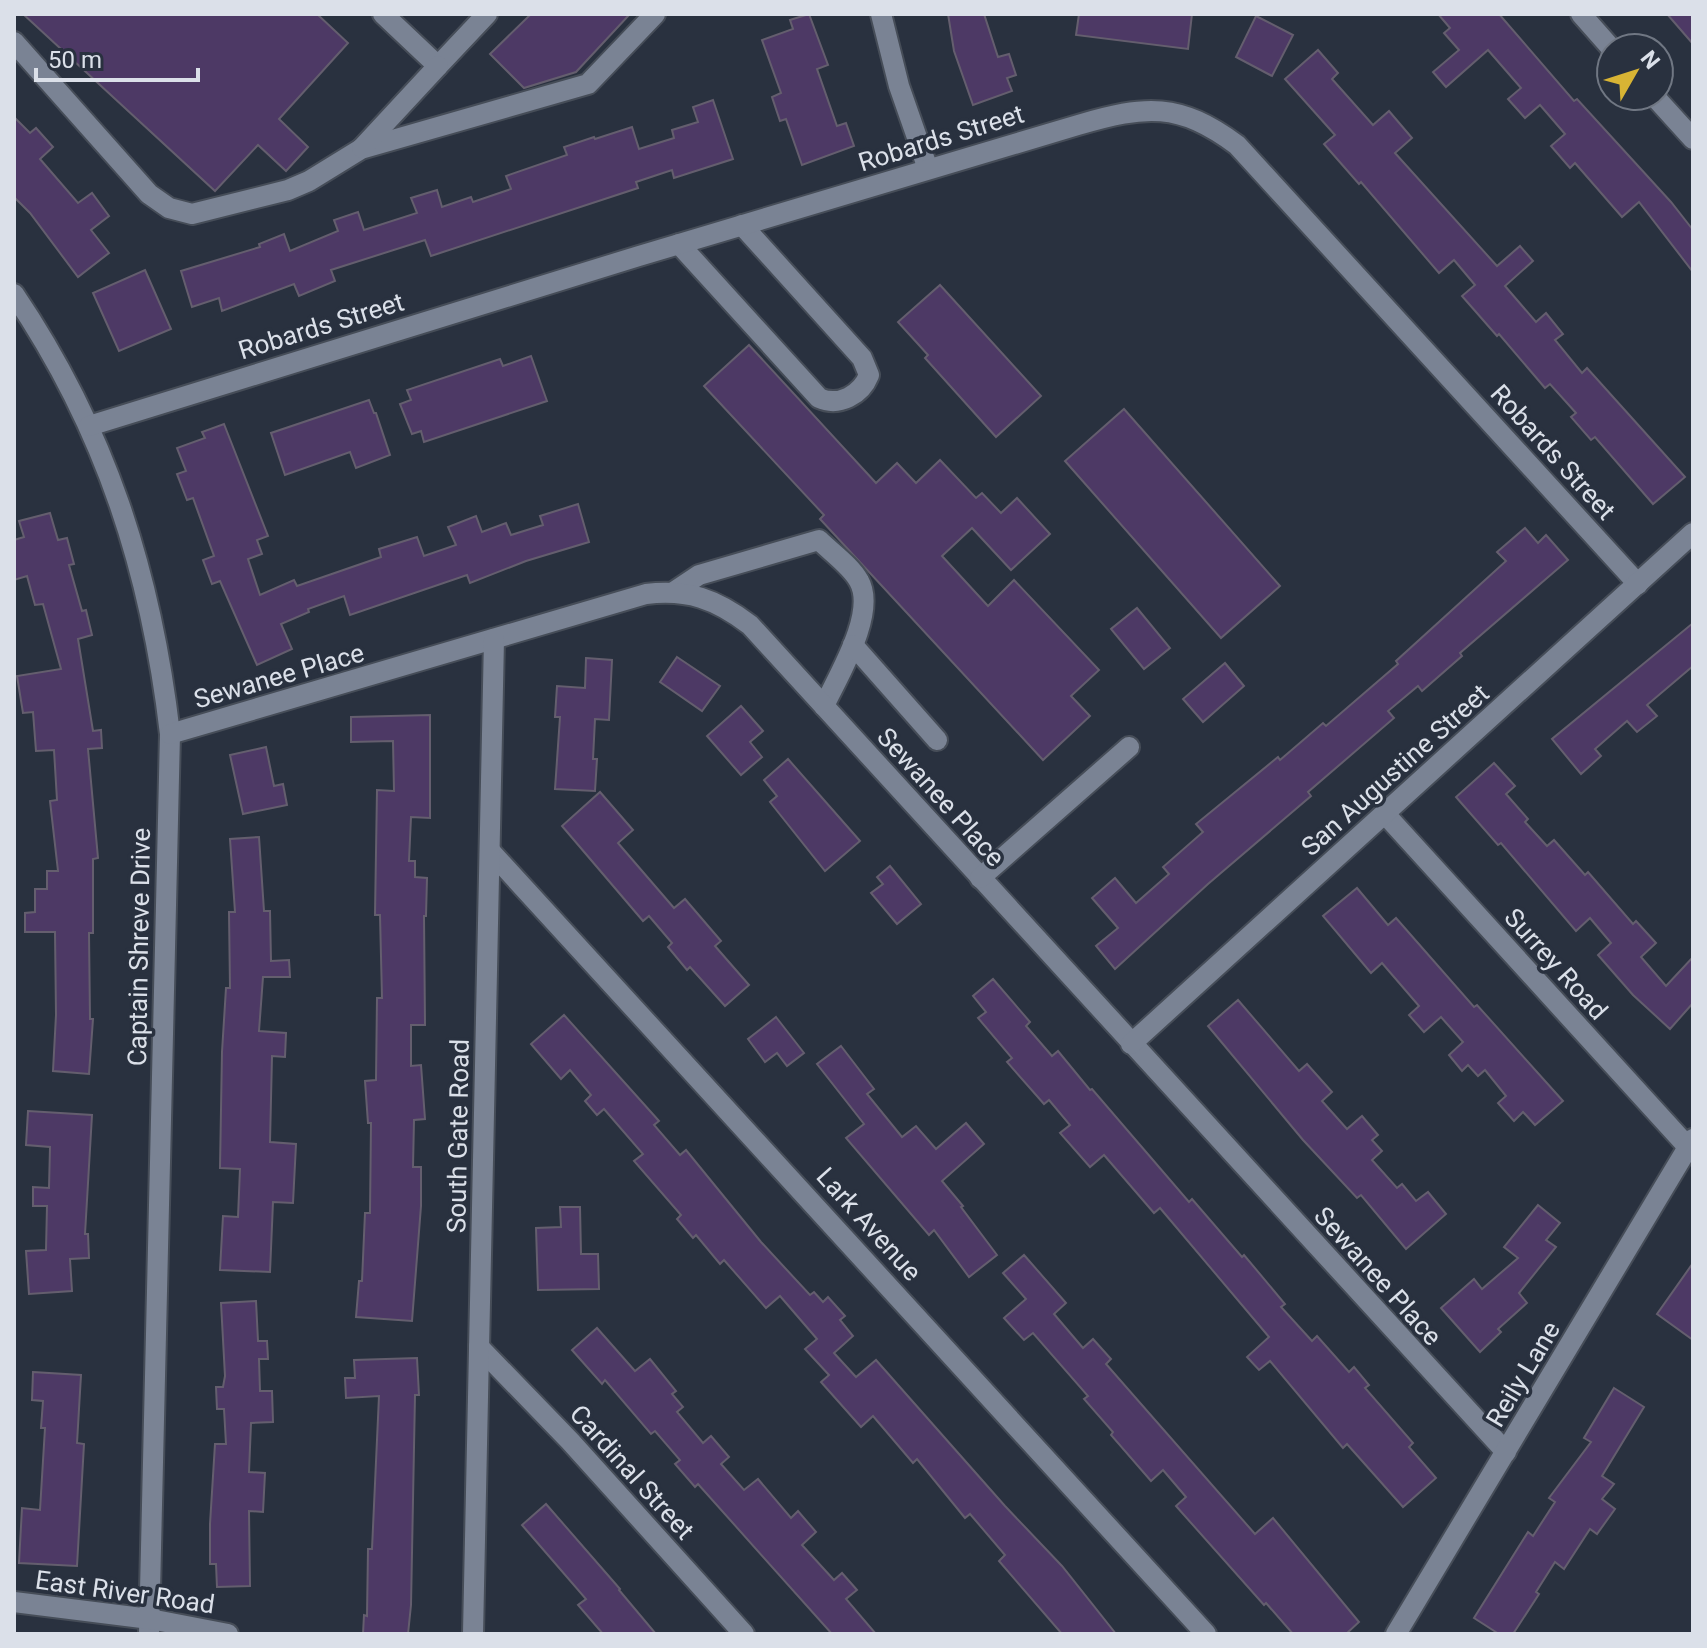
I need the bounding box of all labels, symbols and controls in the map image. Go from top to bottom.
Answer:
scale bar [36,32,198,82]
north arrow [1595,32,1675,112]
text: 50 m [48,46,102,74]
text: N [1636,46,1665,74]
street label: Robards Street [855,99,1027,177]
street label: Robards Street [235,287,407,365]
street label: Robards Street [1485,378,1621,526]
street label: Sewanee Place [190,637,368,715]
street label: San Augustine Street [1295,678,1495,862]
street label: Sewanee Place [871,722,1011,872]
street label: Captain Shreve Drive [122,828,156,1066]
street label: Surrey Road [1498,902,1614,1026]
street label: South Gate Road [441,1039,475,1233]
street label: Lark Avenue [810,1161,928,1287]
street label: Sewanee Place [1308,1201,1448,1351]
street label: Reily Lane [1480,1316,1566,1432]
street label: Cardinal Street [564,1399,700,1545]
street label: East River Road [33,1565,217,1619]

